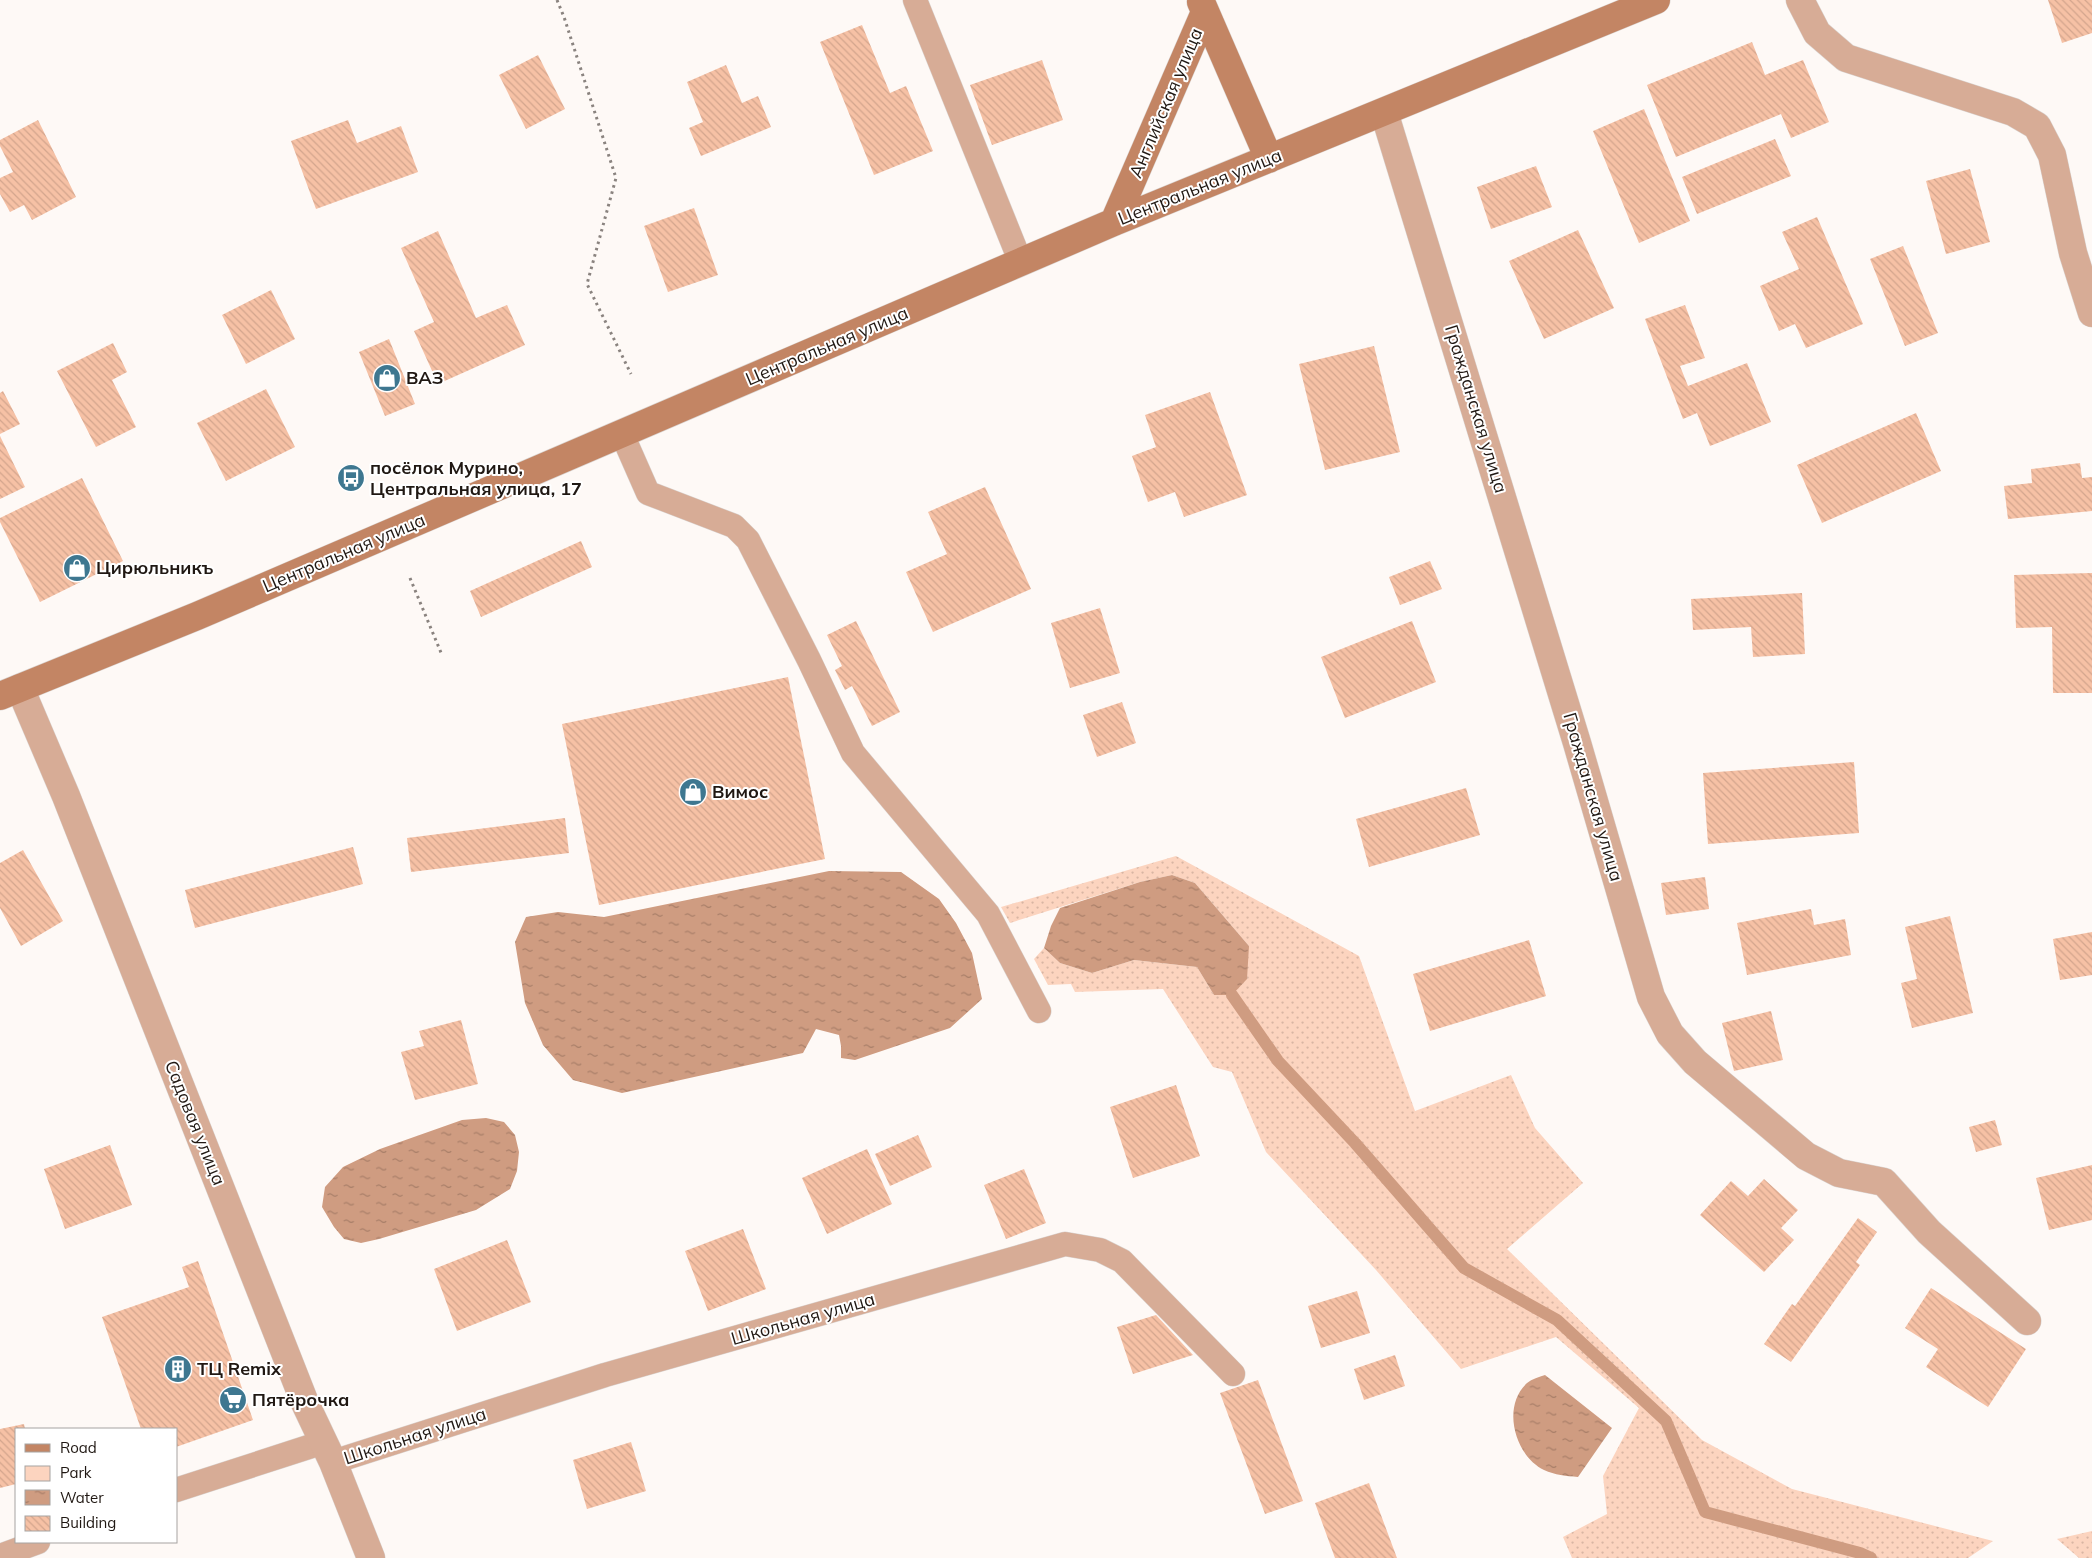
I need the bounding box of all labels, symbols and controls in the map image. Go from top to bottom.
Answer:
street label: Английская улица [1124,24,1207,181]
street label: Центральная улица [1115,143,1285,230]
street label: Центральная улица [742,301,912,390]
street label: Гражданская улица [1440,322,1513,496]
shop icon: ВАЗ [372,363,402,393]
place label: ВАЗ [406,366,443,389]
place label: посёлок Мурино, Центральная улица, 17 [370,456,582,500]
bus stop icon: посёлок Мурино, Центральная улица, 17 [336,463,366,493]
street label: Центральная улица [259,508,429,597]
shop icon: Цирюльникъ [62,553,92,583]
place label: Цирюльникъ [96,556,214,579]
street label: Гражданская улица [1558,710,1629,884]
shop icon: Вимос [678,777,708,807]
place label: Вимос [712,780,768,803]
street label: Садовая улица [160,1057,231,1189]
street label: Школьная улица [728,1287,877,1350]
building icon: ТЦ Remix [163,1354,193,1384]
place label: ТЦ Remix [197,1357,282,1380]
supermarket icon: Пятёрочка [218,1385,248,1415]
place label: Пятёрочка [252,1388,349,1411]
street label: Школьная улица [341,1402,489,1469]
legend [15,1428,178,1543]
text: Road [60,1438,97,1457]
text: Park [60,1463,92,1482]
text: Water [60,1488,104,1507]
text: Building [60,1513,116,1532]

